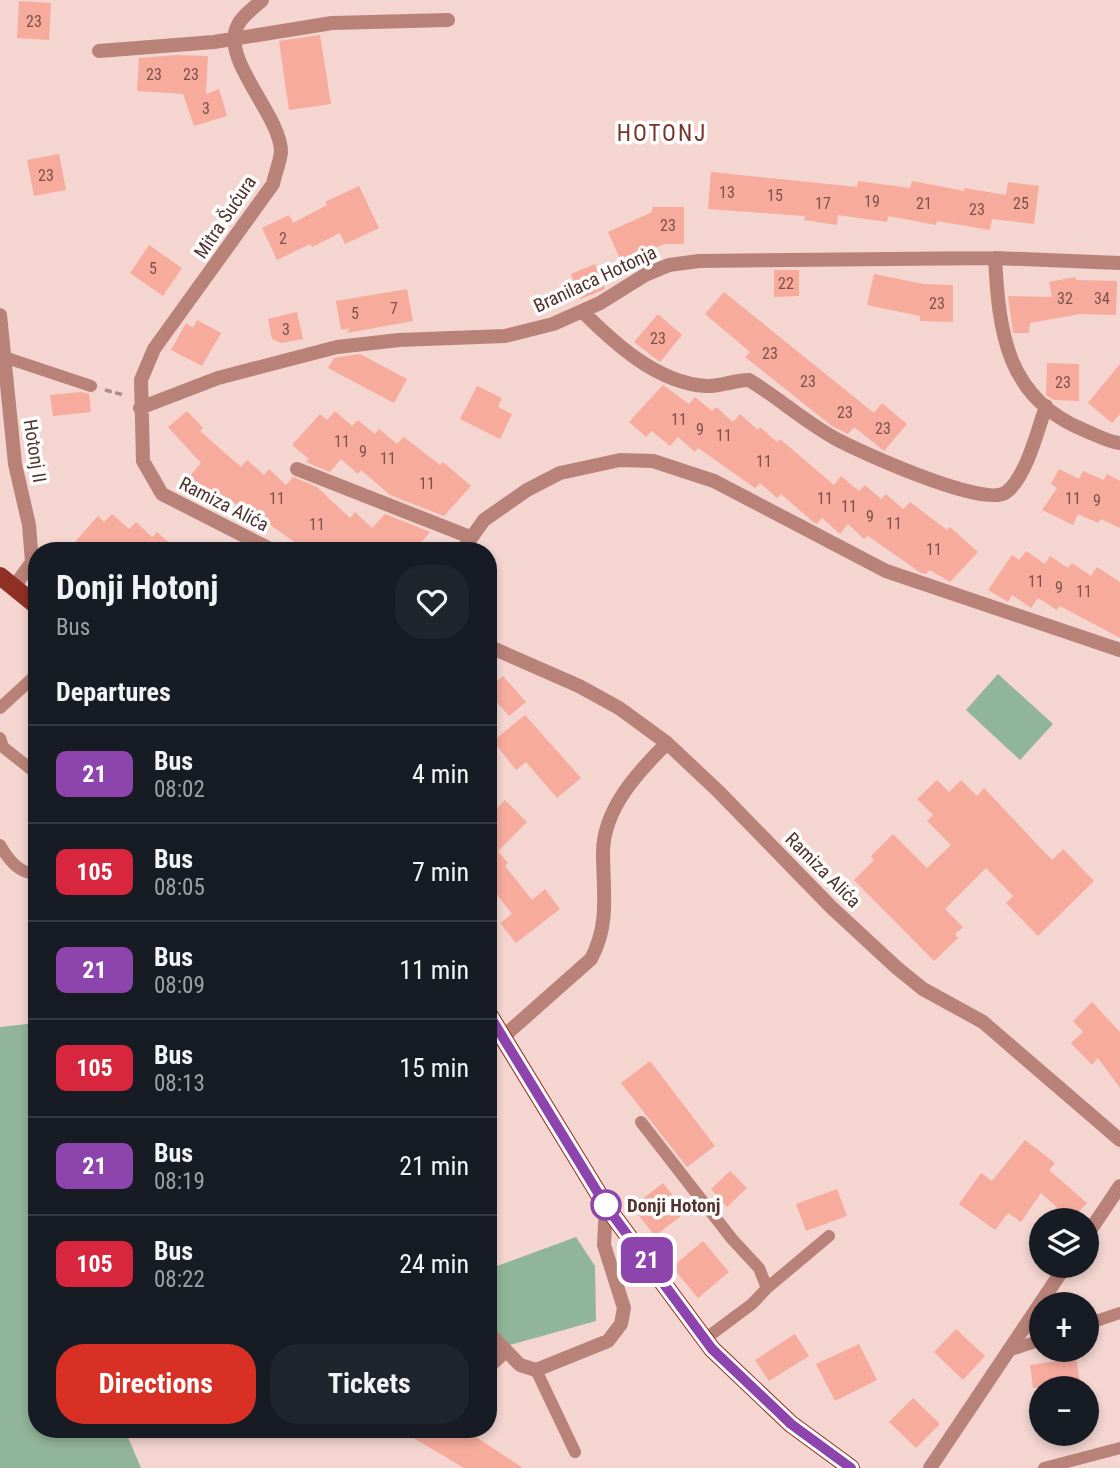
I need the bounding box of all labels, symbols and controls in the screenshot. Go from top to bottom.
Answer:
house number: 23 [26,12,42,31]
house number: 23 [146,65,162,84]
house number: 23 [183,65,199,84]
house number: 3 [202,99,210,118]
district label: HOTONJ [617,120,707,147]
house number: 23 [38,166,54,185]
street label: Mitra Šućura [189,171,261,263]
house number: 13 [719,183,735,202]
house number: 15 [767,186,783,205]
house number: 19 [864,192,880,211]
house number: 17 [815,194,831,213]
house number: 21 [916,194,932,213]
house number: 25 [1013,194,1029,213]
house number: 23 [969,200,985,219]
house number: 23 [660,216,676,235]
house number: 2 [279,229,287,248]
street label: Branilaca Hotonja [530,240,660,318]
house number: 5 [149,259,157,278]
house number: 22 [778,274,794,293]
house number: 32 [1057,289,1073,308]
house number: 34 [1094,289,1110,308]
house number: 23 [929,294,945,313]
house number: 7 [390,299,398,318]
house number: 5 [351,304,359,323]
house number: 3 [282,320,290,339]
house number: 23 [650,329,666,348]
house number: 23 [762,344,778,363]
house number: 23 [800,372,816,391]
house number: 23 [1055,373,1071,392]
house number: 23 [837,403,853,422]
house number: 11 [671,410,687,429]
street label: Hotonj II [19,418,51,484]
house number: 23 [875,419,891,438]
house number: 9 [696,420,704,439]
house number: 11 [716,426,732,445]
house number: 11 [334,432,350,451]
house number: 9 [359,442,367,461]
house number: 11 [380,449,396,468]
house number: 11 [756,452,772,471]
street label: Ramiza Alića [175,472,273,536]
house number: 11 [419,474,435,493]
house number: 11 [269,489,285,508]
house number: 11 [817,489,833,508]
house number: 11 [1065,489,1081,508]
house number: 9 [1093,491,1101,510]
house number: 11 [841,497,857,516]
house number: 9 [866,507,874,526]
house number: 11 [886,514,902,533]
house number: 11 [309,515,325,534]
house number: 11 [926,540,942,559]
button: heart [395,565,469,639]
text: Donji Hotonj [56,568,218,607]
house number: 11 [1028,572,1044,591]
house number: 9 [1055,578,1063,597]
house number: 11 [1076,582,1092,601]
text: Bus [56,614,90,641]
text: Departures [56,677,171,707]
text: Bus [154,746,193,776]
text: 4 min [412,759,469,789]
text: 21 [82,760,107,788]
text: 08:02 [154,776,205,803]
street label: Ramiza Alića [780,827,866,913]
text: Bus [154,844,193,874]
text: 7 min [412,857,469,887]
text: 105 [76,858,113,886]
text: 08:05 [154,874,205,901]
text: Bus [154,942,193,972]
text: 11 min [399,955,469,985]
text: 21 [82,956,107,984]
text: 08:09 [154,972,205,999]
text: Bus [154,1040,193,1070]
text: 15 min [399,1053,469,1083]
text: 105 [76,1054,113,1082]
text: 08:13 [154,1070,205,1097]
text: Bus [154,1138,193,1168]
text: 21 min [399,1151,469,1181]
text: 21 [82,1152,107,1180]
text: 08:19 [154,1168,205,1195]
marker: Donji Hotonj [591,1190,621,1220]
place label: Donji Hotonj [627,1194,721,1217]
map controls [1029,1208,1099,1446]
button: layers [1029,1208,1099,1278]
text: Bus [154,1236,193,1266]
line badge: 21 [616,1237,678,1283]
text: 21 [635,1246,659,1274]
text: 24 min [399,1249,469,1279]
text: 105 [76,1250,113,1278]
text: 08:22 [154,1266,205,1293]
button: + [1029,1292,1099,1362]
button: Directions [56,1344,256,1424]
button: Tickets [270,1344,469,1424]
button: − [1029,1376,1099,1446]

